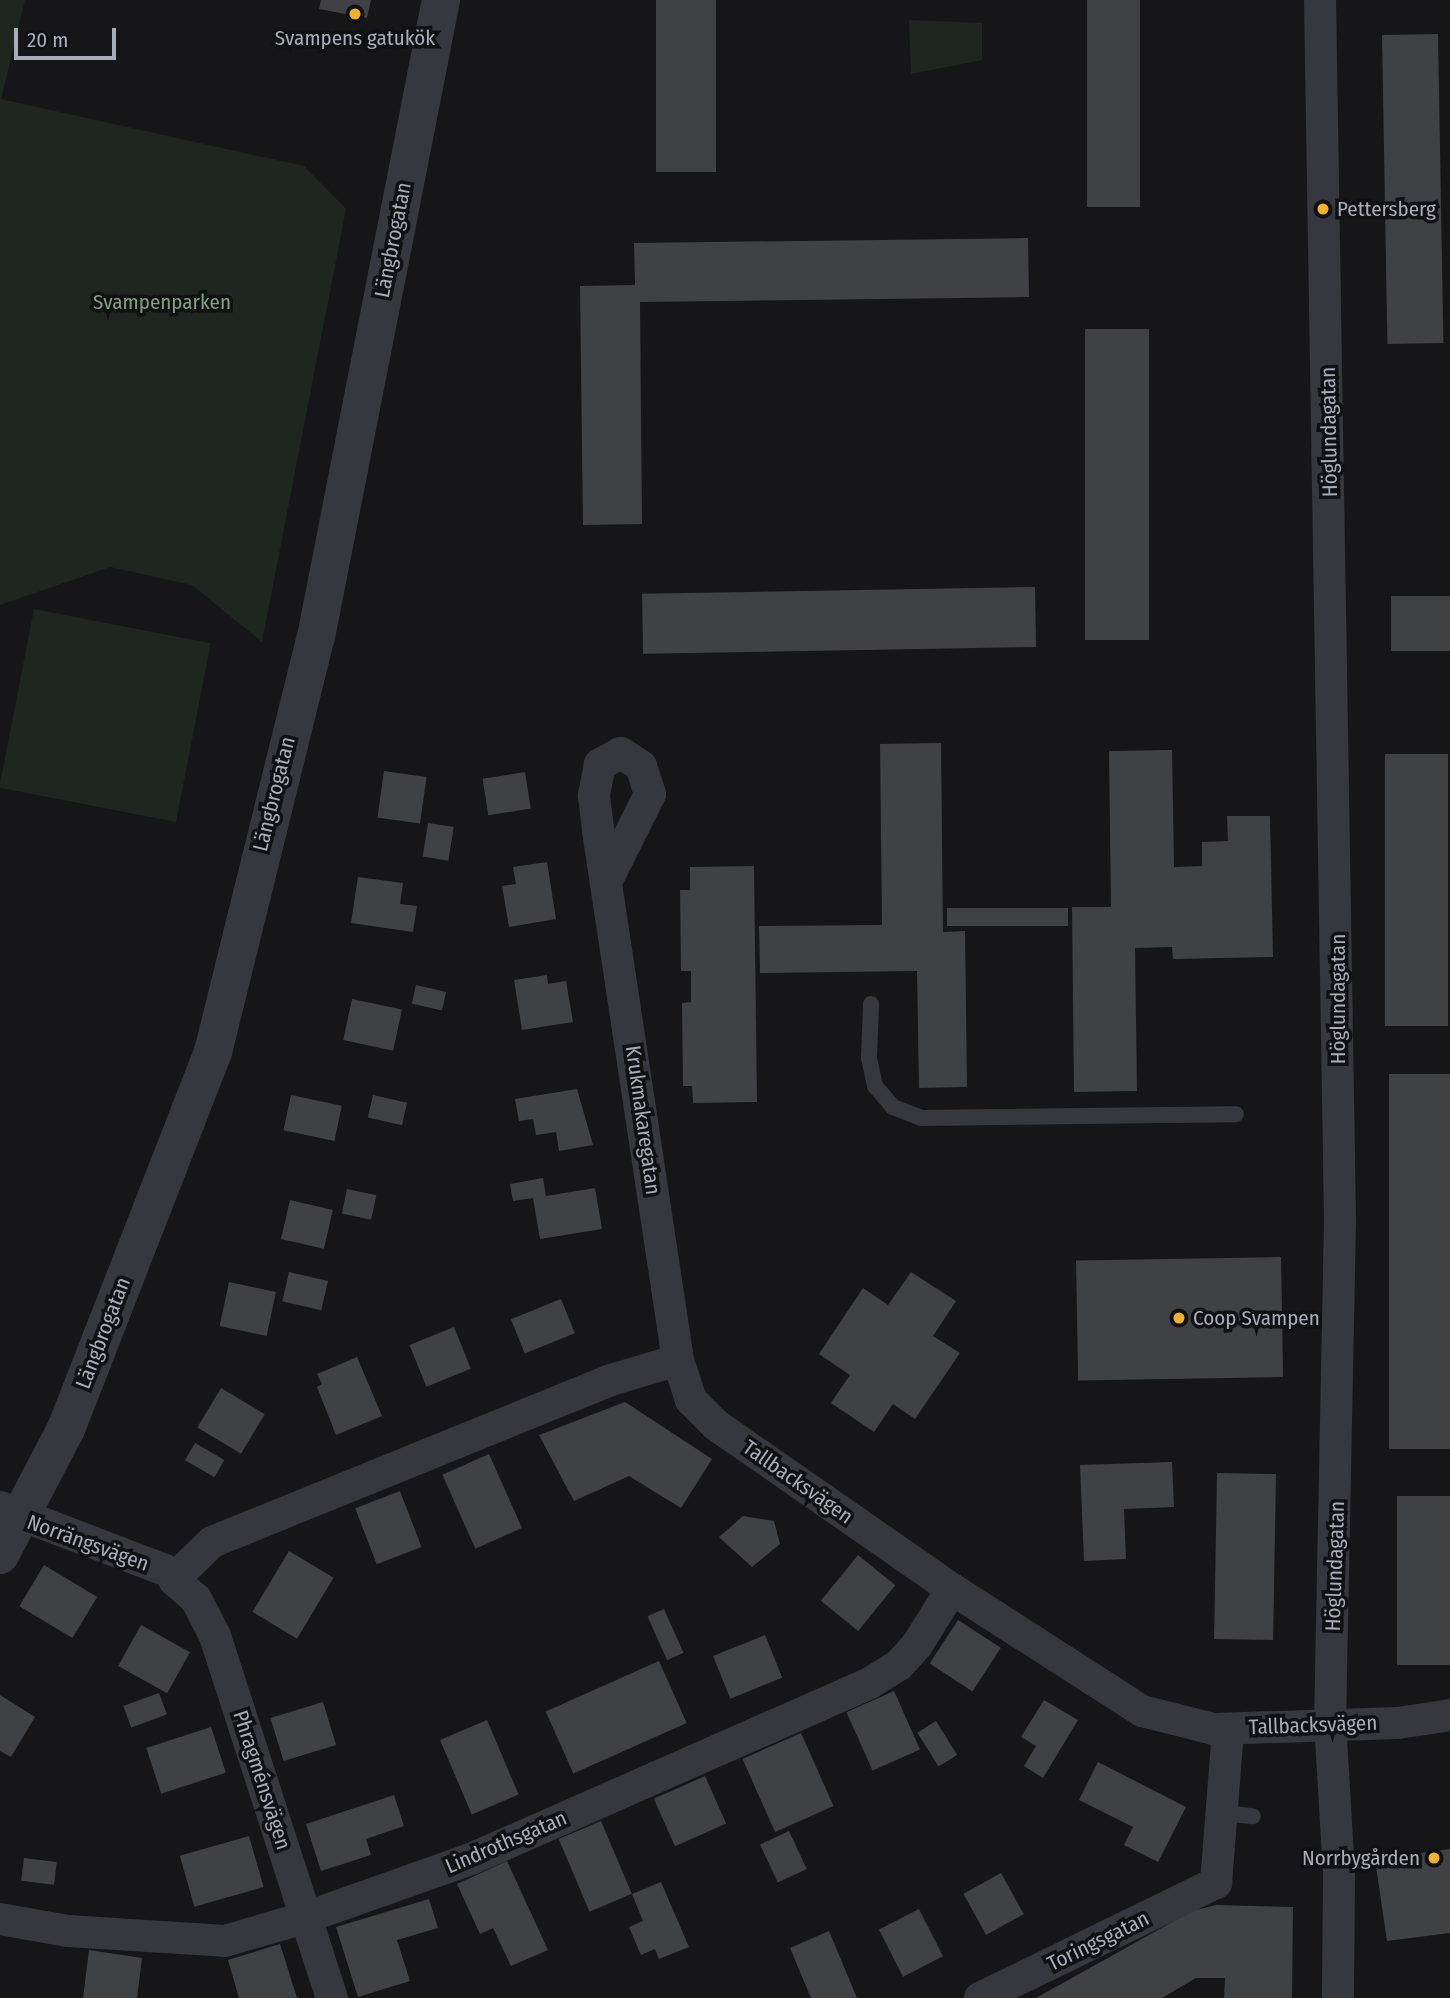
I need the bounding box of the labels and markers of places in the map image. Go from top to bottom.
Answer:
marker: Svampens gatukök [347,6,363,22]
place label: Svampens gatukök [275,25,435,51]
place label: Pettersberg [1337,196,1436,222]
marker: Pettersberg [1315,201,1331,217]
place label: Coop Svampen [1193,1305,1320,1331]
marker: Coop Svampen [1171,1310,1187,1326]
place label: Norrbygården [1302,1845,1420,1871]
marker: Norrbygården [1426,1850,1442,1866]

